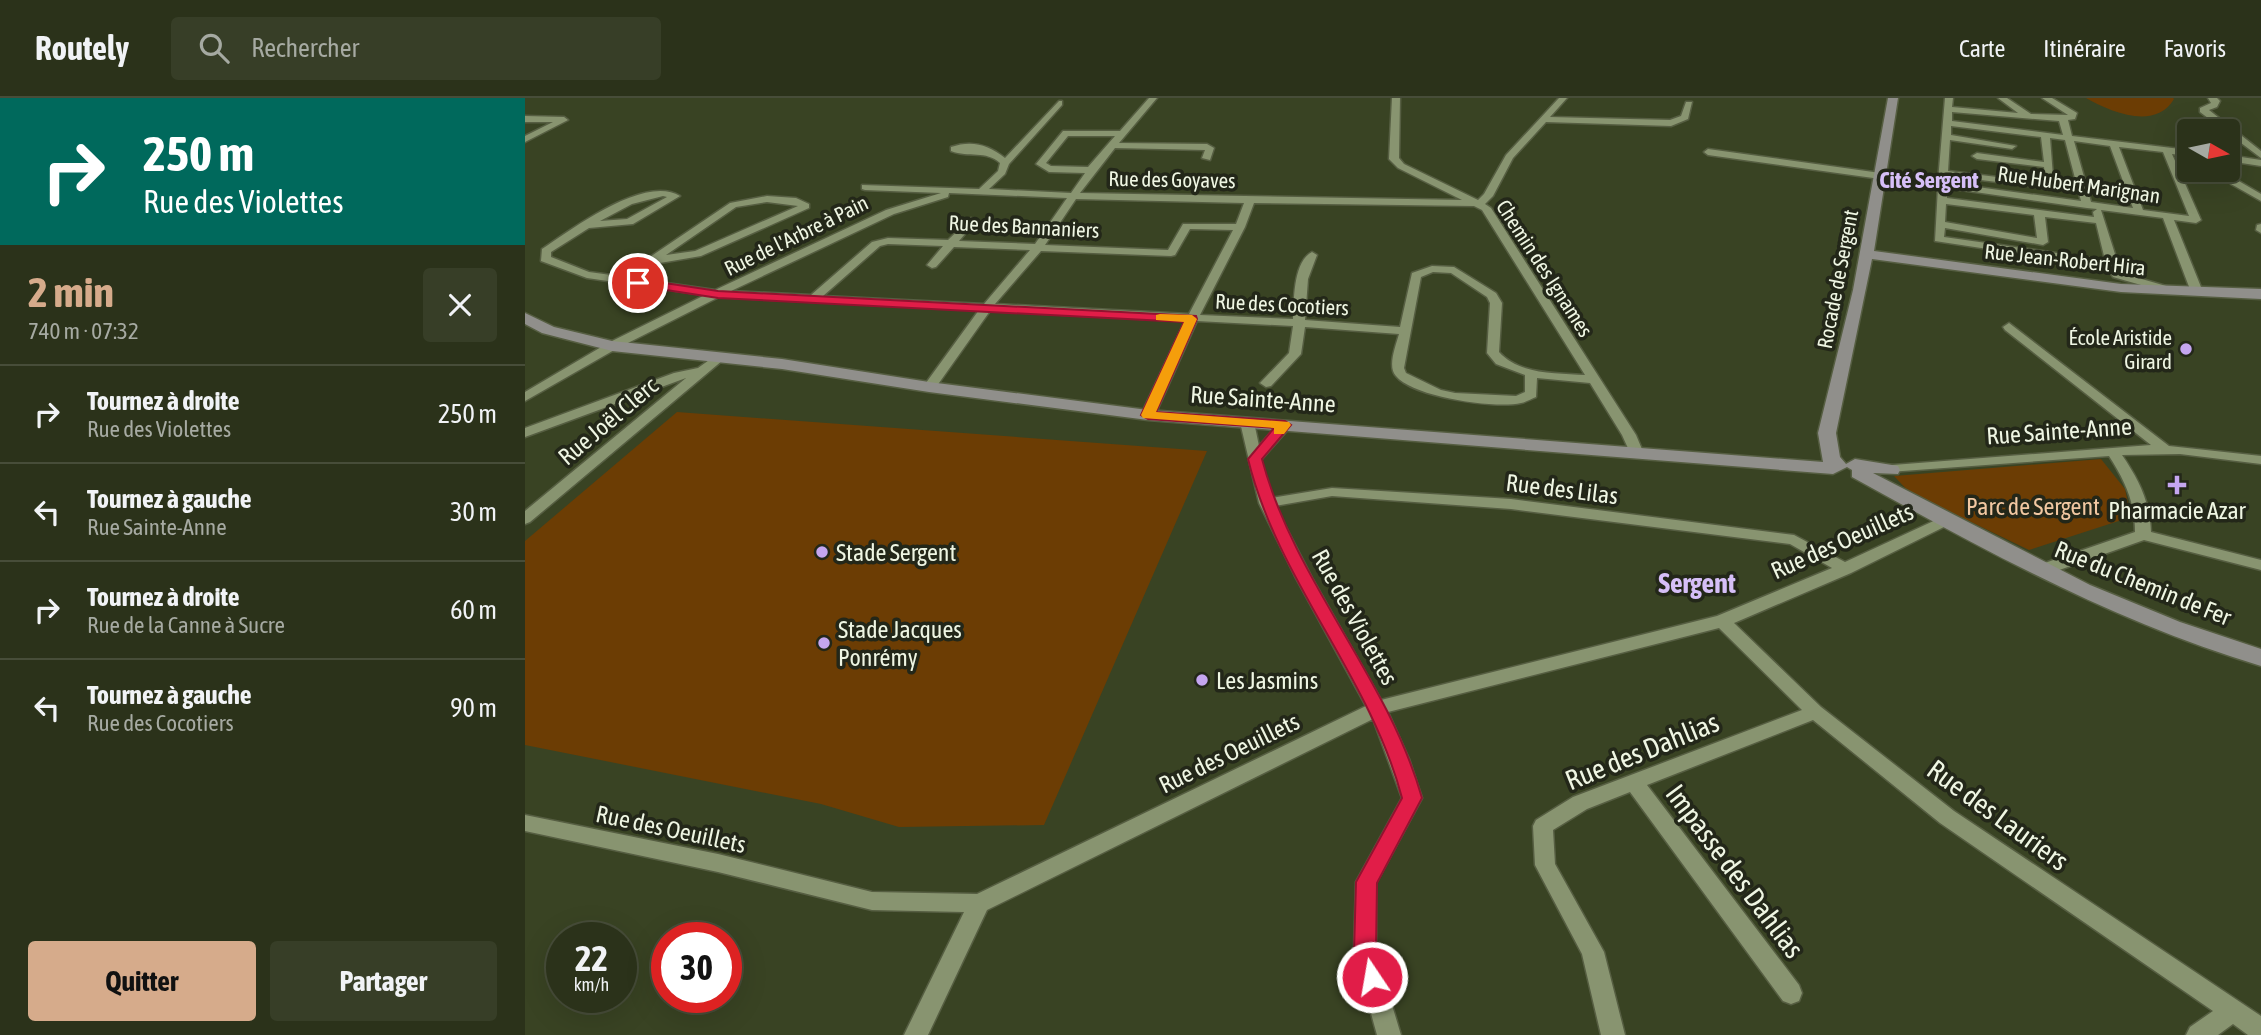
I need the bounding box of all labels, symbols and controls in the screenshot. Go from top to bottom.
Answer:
search box [171,17,661,80]
text: Routely [35,29,129,67]
icon: search [195,29,233,67]
text: Rechercher [251,33,359,63]
text: Carte [1959,35,2005,62]
text: Itinéraire [2043,35,2126,62]
text: Favoris [2164,35,2226,62]
north arrow [2177,119,2240,182]
map controls [2177,119,2240,182]
text: 250 m [143,125,254,181]
icon: right [28,126,119,217]
street label: Rue Hubert Marignan [1996,161,2162,207]
street label: Rue des Goyaves [1108,166,1236,192]
district label: Cité Sergent [1879,167,1979,193]
text: Rue des Violettes [143,183,343,220]
street label: Rue de l'Arbre à Pain [720,190,872,280]
street label: Chemin des Ignames [1492,195,1598,341]
street label: Rocade de Sergent [1812,208,1862,350]
street label: Rue des Bannaniers [948,210,1100,242]
street label: Rue Jean-Robert Hira [1983,239,2147,279]
pin [608,253,668,313]
icon: arrive [619,264,657,302]
text: 2 min [28,268,114,316]
button: close [423,268,497,342]
street label: Rue des Cocotiers [1215,289,1349,319]
text: 740 m · 07:32 [28,318,139,344]
place label: École Aristide Girard [2069,325,2172,373]
marker: École Aristide Girard [2178,341,2194,357]
street label: Rue Joël Clerc [553,372,663,470]
street label: Rue Sainte-Anne [1189,380,1337,418]
text: Tournez à droite [87,386,240,416]
icon: right [28,395,66,433]
text: 250 m [438,399,497,429]
street label: Rue Sainte-Anne [1985,412,2133,450]
text: Rue des Violettes [87,416,231,442]
street label: Rue des Lilas [1504,469,1620,509]
marker: Pharmacie Azar [2169,477,2185,493]
text: Tournez à gauche [87,484,252,514]
icon: left [28,493,66,531]
park label: Parc de Sergent [1966,493,2100,520]
text: 30 m [450,497,497,527]
place label: Pharmacie Azar [2108,497,2247,524]
street label: Rue des Oeuillets [1767,498,1917,584]
text: Rue Sainte-Anne [87,514,227,540]
street label: Rue du Chemin de Fer [2051,535,2236,631]
place label: Stade Sergent [836,539,956,566]
marker: Stade Sergent [814,544,830,560]
street label: Rue des Violettes [1307,545,1403,689]
district label: Sergent [1658,567,1736,599]
text: Tournez à droite [87,582,240,612]
icon: right [28,591,66,629]
text: 60 m [450,595,497,625]
text: Rue de la Canne à Sucre [87,612,285,638]
place label: Stade Jacques Ponrémy [838,616,962,671]
marker: Stade Jacques Ponrémy [816,635,832,651]
place label: Les Jasmins [1216,667,1318,694]
marker: Les Jasmins [1194,672,1210,688]
text: Tournez à gauche [87,680,252,710]
icon: left [28,689,66,727]
text: 90 m [450,693,497,723]
street label: Rue des Dahlias [1561,706,1723,796]
street label: Rue des Oeuillets [1155,707,1303,799]
text: Rue des Cocotiers [87,710,234,736]
street label: Rue des Lauriers [1921,753,2075,877]
street label: Impasse des Dahlias [1659,778,1811,964]
street label: Rue des Oeuillets [594,800,748,858]
speed limit sign: 30 [651,922,742,1013]
text: 22 [575,938,608,978]
position arrow [1335,940,1409,1014]
button: Quitter [28,941,256,1021]
button: Partager [270,941,497,1021]
text: km/h [574,974,609,995]

